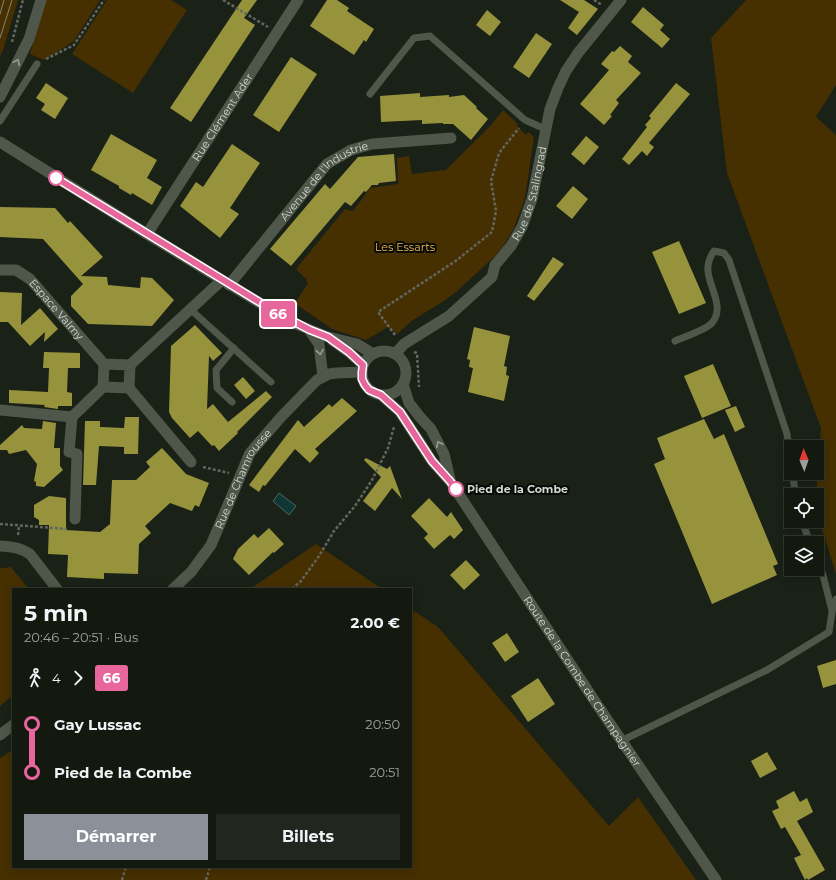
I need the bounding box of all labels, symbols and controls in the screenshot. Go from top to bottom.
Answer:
one-way arrow [12,59,20,66]
street label: Rue Clément Ader [189,71,256,164]
street label: Avenue de l'Industrie [277,138,370,223]
street label: Rue de Stalingrad [509,145,549,243]
unlabelled marker [48,170,64,186]
park label: Les Essarts [375,240,436,254]
street label: Espace Valmy [26,276,87,343]
line badge: 66 [260,301,296,327]
text: 66 [269,305,287,323]
one-way arrow [316,349,324,355]
street label: Rue de Chamrousse [212,426,275,531]
north arrow [784,440,824,480]
map controls [784,440,824,576]
one-way arrow [436,441,444,448]
marker: Pied de la Combe [448,481,464,497]
place label: Pied de la Combe [467,482,568,496]
button: locate [784,488,824,528]
button: layers [784,536,824,576]
street label: Route de la Combe de Champagnier [521,593,644,769]
text: 5 min [24,600,88,627]
text: 2.00 € [350,613,400,632]
text: 20:46 – 20:51 · Bus [24,629,138,645]
icon: walk [24,667,46,689]
icon: forward [67,667,89,689]
text: 66 [103,669,120,687]
text: 4 [52,670,61,686]
text: Gay Lussac [54,715,141,734]
text: 20:50 [365,716,400,732]
text: Pied de la Combe [54,763,192,782]
text: 20:51 [369,764,400,780]
button: Démarrer [24,814,208,860]
button: Billets [216,814,400,860]

